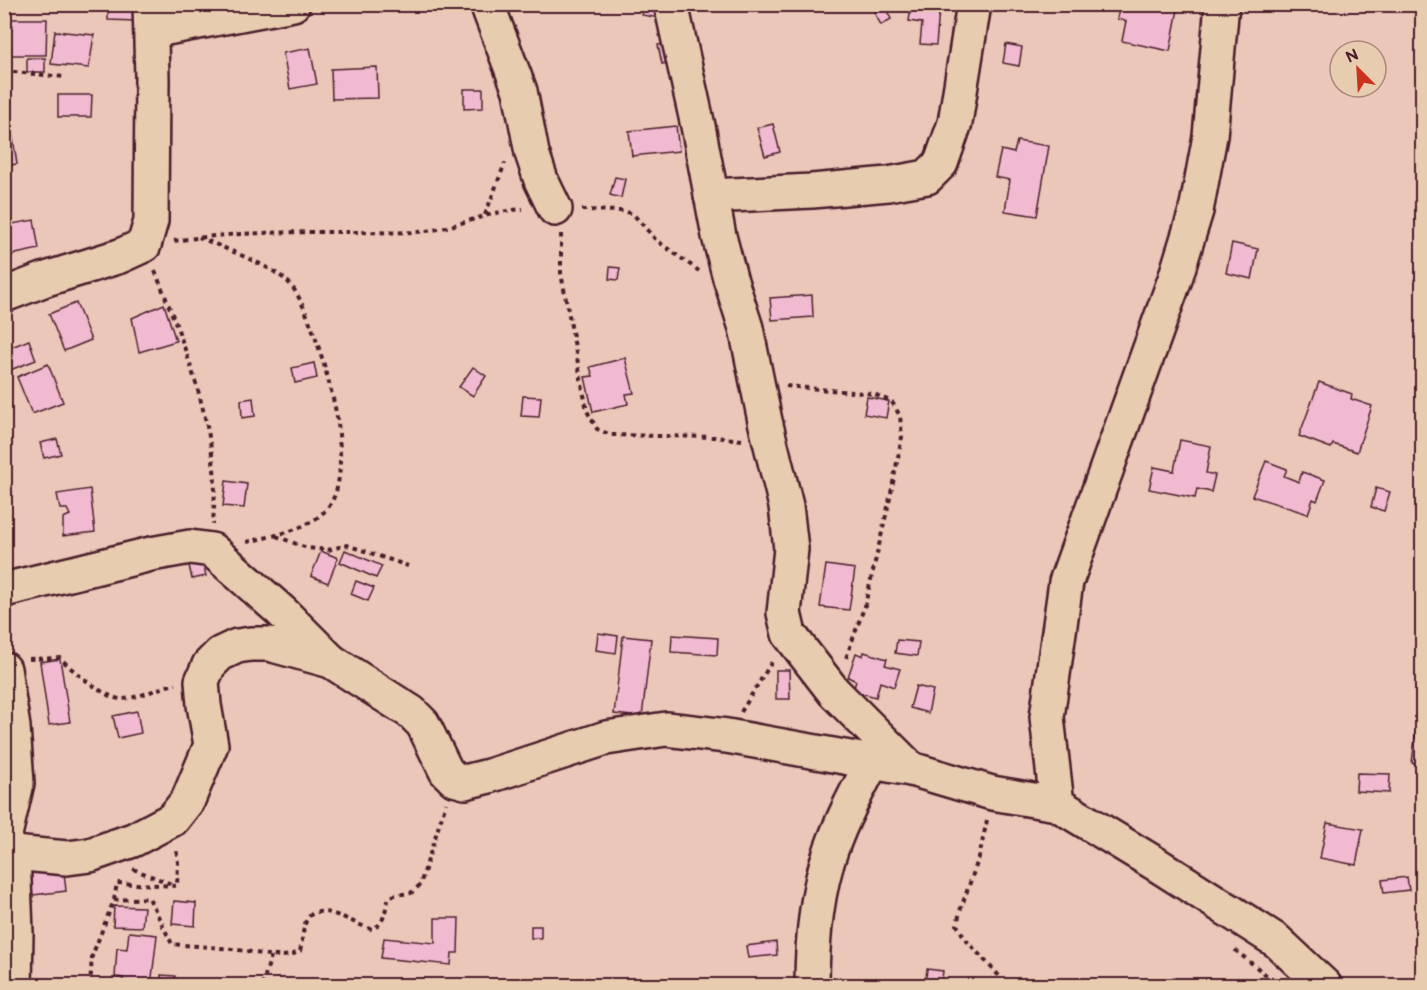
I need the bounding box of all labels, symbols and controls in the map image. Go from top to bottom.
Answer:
north arrow [1328,39,1388,99]
text: N [1343,46,1362,68]

